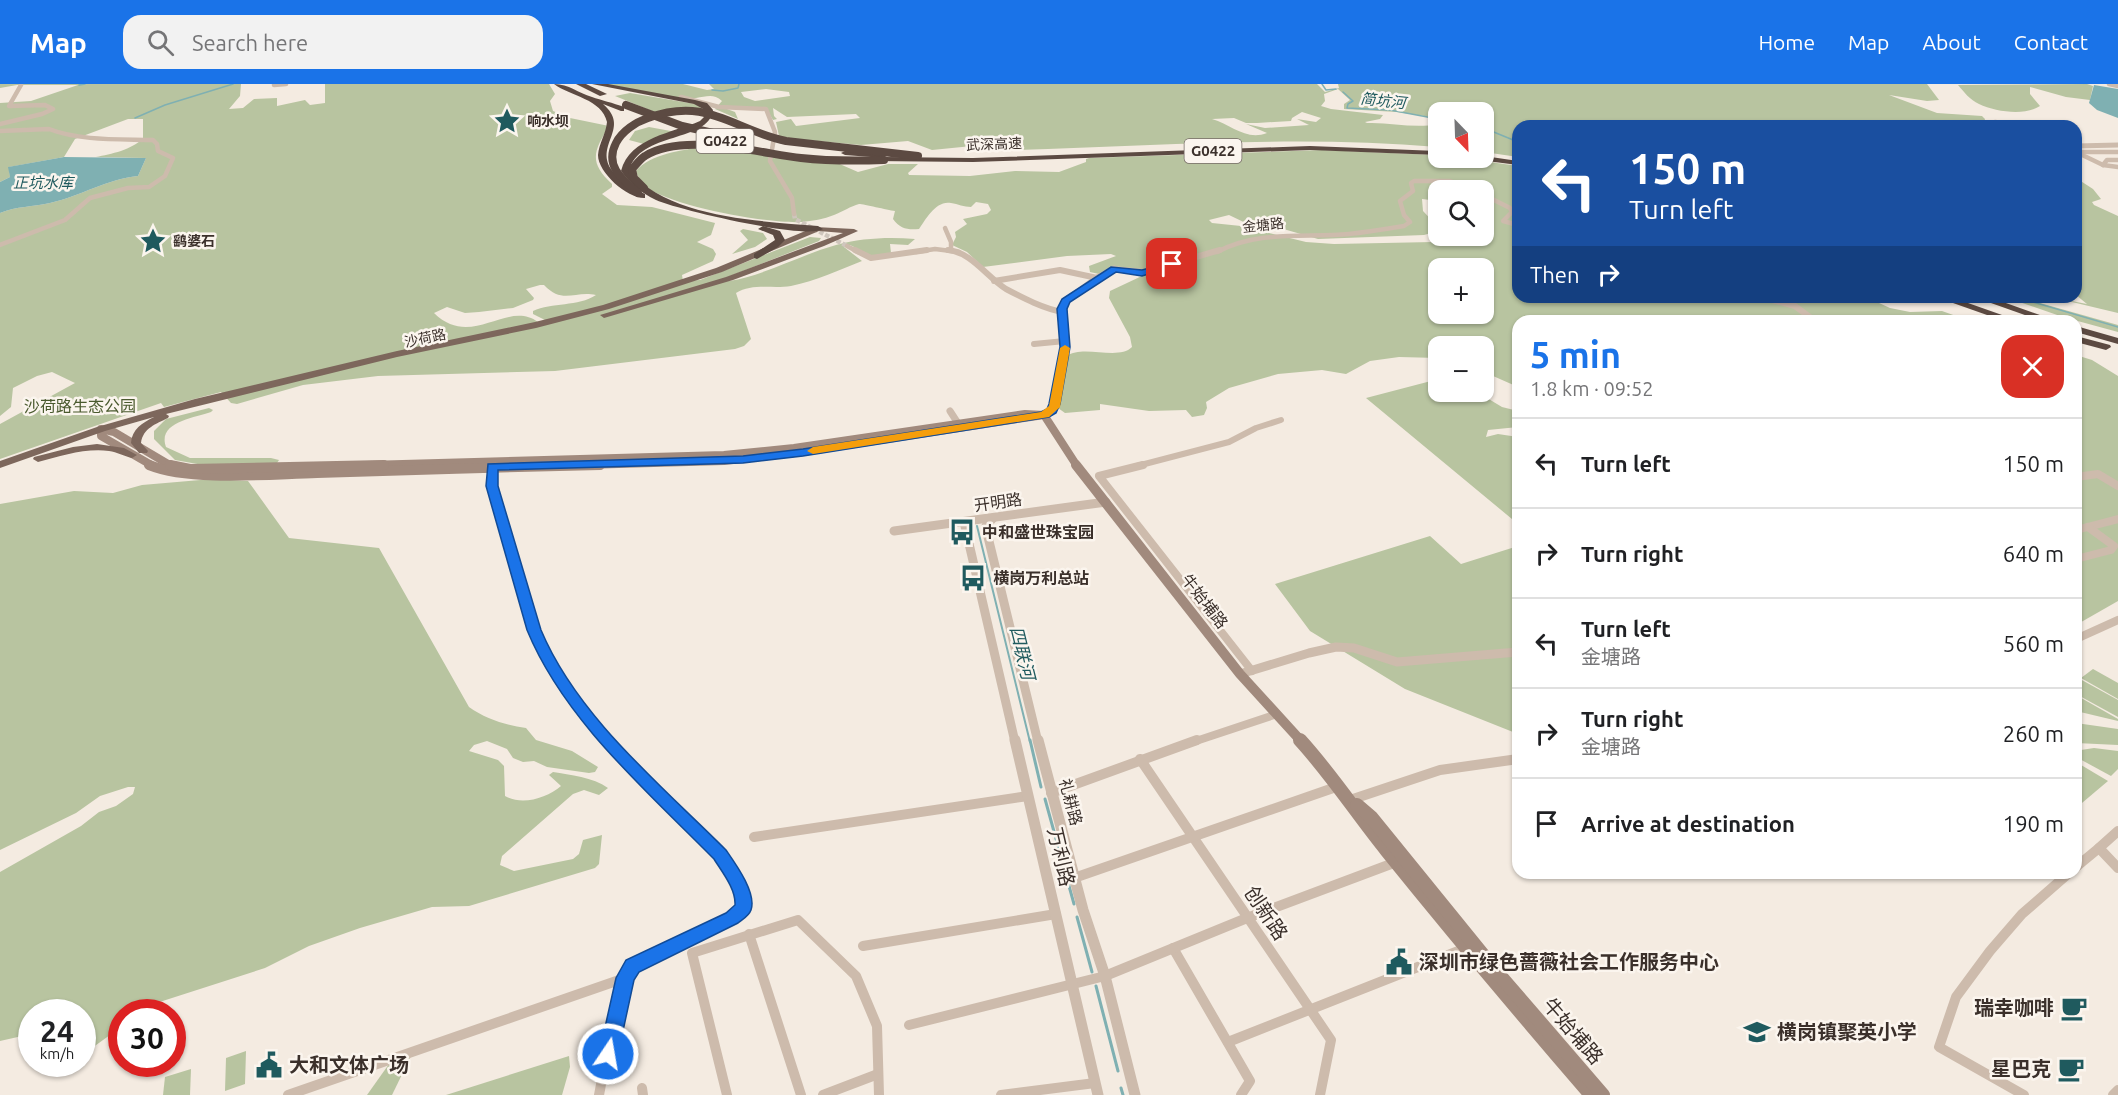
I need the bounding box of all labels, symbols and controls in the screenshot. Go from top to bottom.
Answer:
search box [123,15,543,69]
icon: search [144,26,177,59]
text: Map [30,27,87,58]
text: Search here [192,30,308,55]
text: Home [1758,30,1815,54]
text: Map [1848,30,1889,54]
text: About [1922,30,1981,54]
text: Contact [2014,30,2088,54]
water label: 简坑河 [1360,90,1409,112]
north arrow [1428,102,1494,168]
map controls [1428,102,1494,402]
place icon: 响水坝 [492,106,522,136]
place label: 响水坝 [527,113,569,129]
road number: G0422 [696,129,754,153]
street label: 武深高速 [966,135,1022,153]
road number: G0422 [1184,139,1242,163]
icon: left [1530,144,1608,222]
text: 150 m [1629,145,1746,192]
water label: 正坑水库 [13,174,76,191]
button: search [1428,180,1494,246]
text: Turn left [1629,194,1733,224]
street label: 金塘路 [1241,215,1285,235]
place icon: 鹞婆石 [138,226,168,256]
place label: 鹞婆石 [173,233,215,249]
pin [1146,238,1197,289]
icon: arrive [1155,247,1188,280]
button: + [1428,258,1494,324]
icon: right [1592,258,1625,291]
text: Then [1530,262,1580,287]
street label: 沙荷路 [403,326,447,350]
text: 5 min [1530,334,1621,375]
button: close [2001,335,2064,398]
button: − [1428,336,1494,402]
text: 1.8 km · 09:52 [1530,377,1654,400]
park label: 沙荷路生态公园 [24,397,136,415]
icon: left [1530,447,1563,480]
text: Turn left [1581,451,1671,476]
text: 150 m [2003,451,2064,476]
street label: 开明路 [973,490,1023,514]
bus stop icon: 中和盛世珠宝园 [947,517,977,547]
place label: 中和盛世珠宝园 [982,523,1094,541]
icon: right [1530,537,1563,570]
text: Turn right [1581,541,1683,566]
text: 640 m [2003,541,2064,566]
bus stop icon: 横岗万利总站 [958,563,988,593]
place label: 横岗万利总站 [993,569,1089,587]
street label: 牛始埔路 [1178,570,1232,632]
text: Turn left [1581,616,1671,641]
water label: 四联河 [1007,624,1040,684]
icon: left [1530,627,1563,660]
text: 560 m [2003,631,2064,656]
text: 金塘路 [1581,645,1641,668]
text: Turn right [1581,706,1683,731]
icon: right [1530,717,1563,750]
text: 260 m [2003,721,2064,746]
text: 金塘路 [1581,735,1641,758]
street label: 礼耕路 [1056,776,1086,828]
icon: arrive [1530,807,1563,840]
text: Arrive at destination [1581,811,1795,836]
text: 190 m [2003,811,2064,836]
street label: 万利路 [1044,825,1079,889]
street label: 创新路 [1240,881,1293,944]
public building icon: 深圳市绿色蔷薇社会工作服务中心 [1384,947,1414,977]
place label: 深圳市绿色蔷薇社会工作服务中心 [1419,950,1719,973]
street label: 牛始埔路 [1538,993,1608,1068]
cafe icon: 瑞幸咖啡 [2059,993,2089,1023]
place label: 瑞幸咖啡 [1974,996,2054,1019]
speed limit sign: 30 [108,999,186,1077]
text: 24 [40,1014,74,1048]
school or university icon: 横岗镇聚英小学 [1742,1017,1772,1047]
place label: 横岗镇聚英小学 [1777,1020,1917,1043]
position arrow [576,1022,640,1086]
text: km/h [40,1045,74,1062]
public building icon: 大和文体广场 [254,1050,284,1080]
place label: 大和文体广场 [289,1053,409,1076]
cafe icon: 星巴克 [2056,1054,2086,1084]
place label: 星巴克 [1991,1057,2051,1080]

